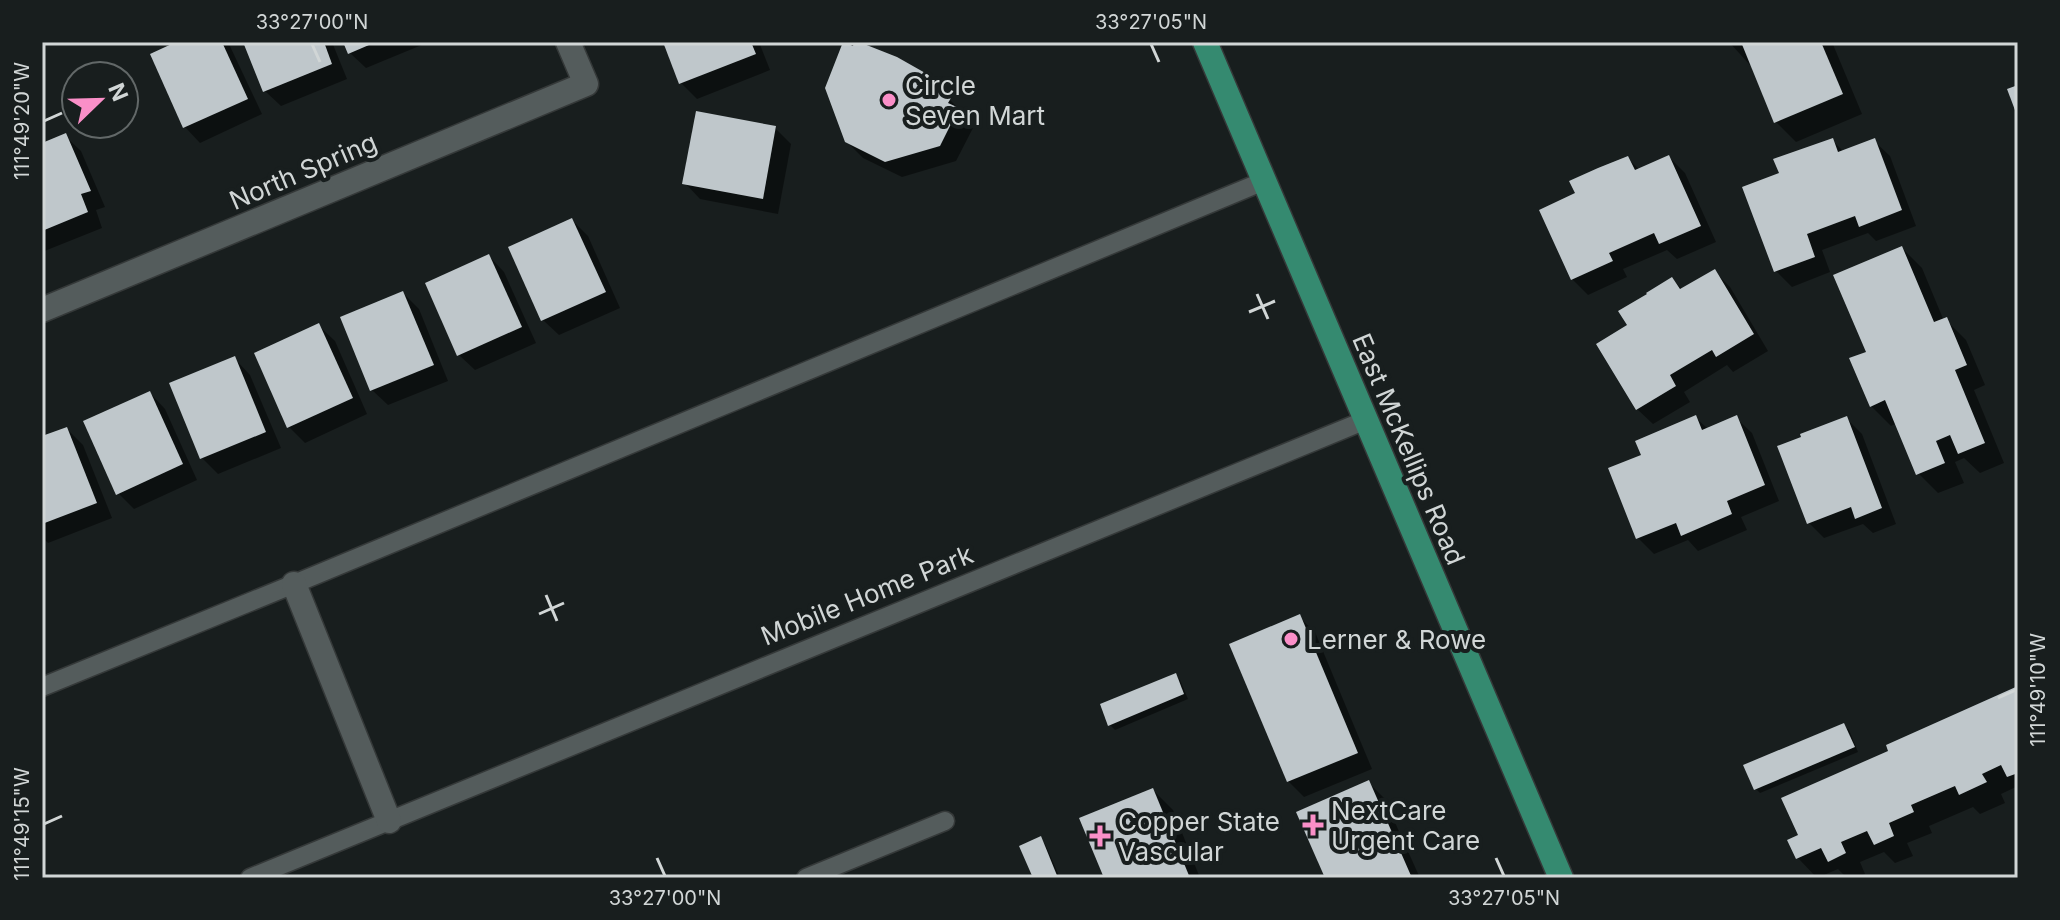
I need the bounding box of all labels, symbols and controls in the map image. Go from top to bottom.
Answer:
text: 33°27'00"N [256,10,368,34]
text: 33°27'05"N [1095,10,1207,34]
north arrow [60,60,140,140]
text: 111°49'20"W [10,62,34,180]
place label: Circle Seven Mart [905,70,1045,131]
text: N [103,79,134,105]
marker: Circle Seven Mart [880,91,898,109]
street label: North Spring [225,126,381,216]
street label: East McKellips Road [1346,329,1472,569]
street label: Mobile Home Park [756,538,978,652]
place label: Lerner & Rowe [1307,624,1486,655]
marker: Lerner & Rowe [1282,630,1300,648]
text: 111°49'10"W [2026,633,2050,747]
text: 111°49'15"W [10,767,34,881]
place label: NextCare Urgent Care [1331,795,1480,856]
place label: Copper State Vascular [1118,806,1280,867]
marker: NextCare Urgent Care [1302,814,1324,836]
marker: Copper State Vascular [1089,825,1111,847]
text: 33°27'00"N [609,886,721,910]
text: 33°27'05"N [1448,886,1560,910]

